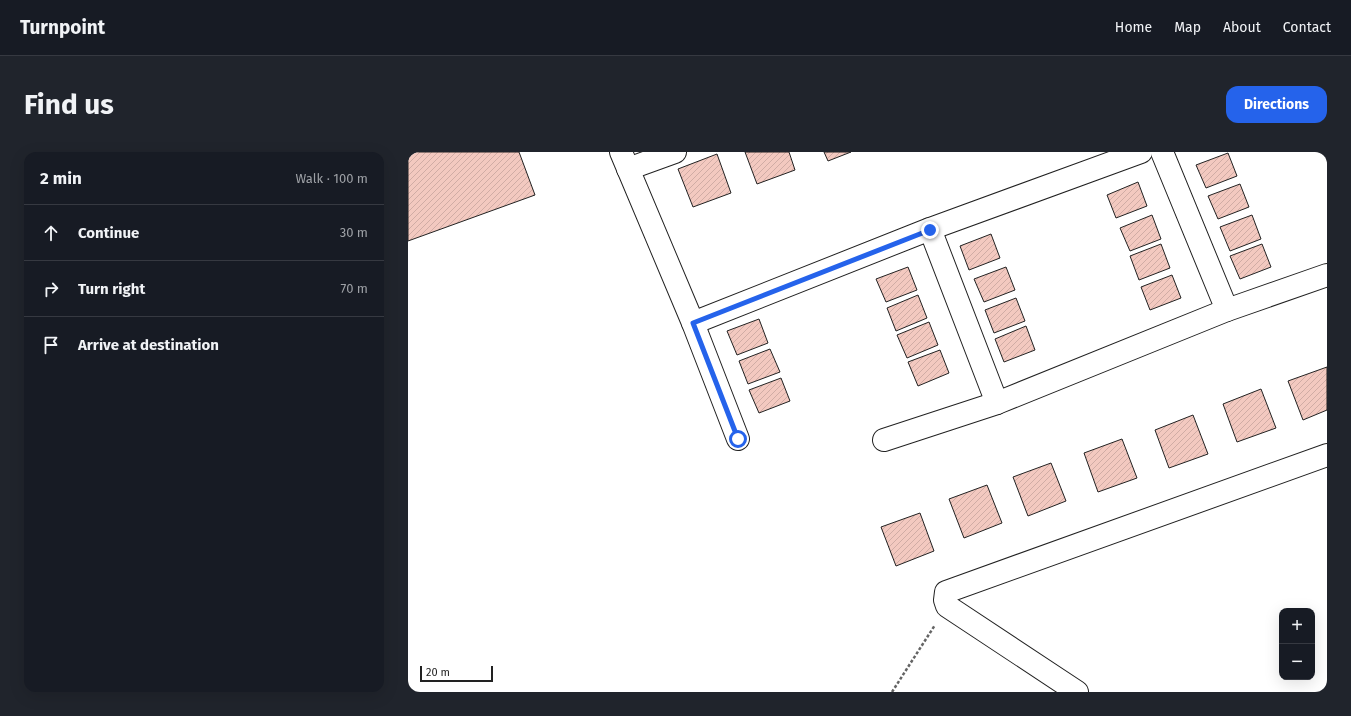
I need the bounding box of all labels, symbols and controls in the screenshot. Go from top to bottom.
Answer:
text: Turnpoint [20,16,105,39]
text: Home [1115,19,1152,36]
text: Map [1174,19,1201,36]
text: About [1223,19,1261,36]
text: Contact [1283,19,1331,36]
button: Directions [1226,86,1327,123]
text: Find us [24,88,114,121]
text: 2 min [40,168,82,189]
text: Walk · 100 m [296,171,368,186]
route end [921,221,939,239]
icon: ahead [40,222,62,244]
text: Continue [78,224,139,242]
text: 30 m [340,225,368,240]
icon: right [40,278,62,300]
text: Turn right [78,280,145,298]
text: 70 m [341,281,368,296]
icon: arrive [40,334,62,356]
text: Arrive at destination [78,336,219,354]
route start [729,430,747,448]
map controls [1279,608,1315,680]
button: + [1279,608,1315,644]
button: − [1279,644,1315,680]
scale bar [420,664,493,683]
text: 20 m [426,666,450,679]

